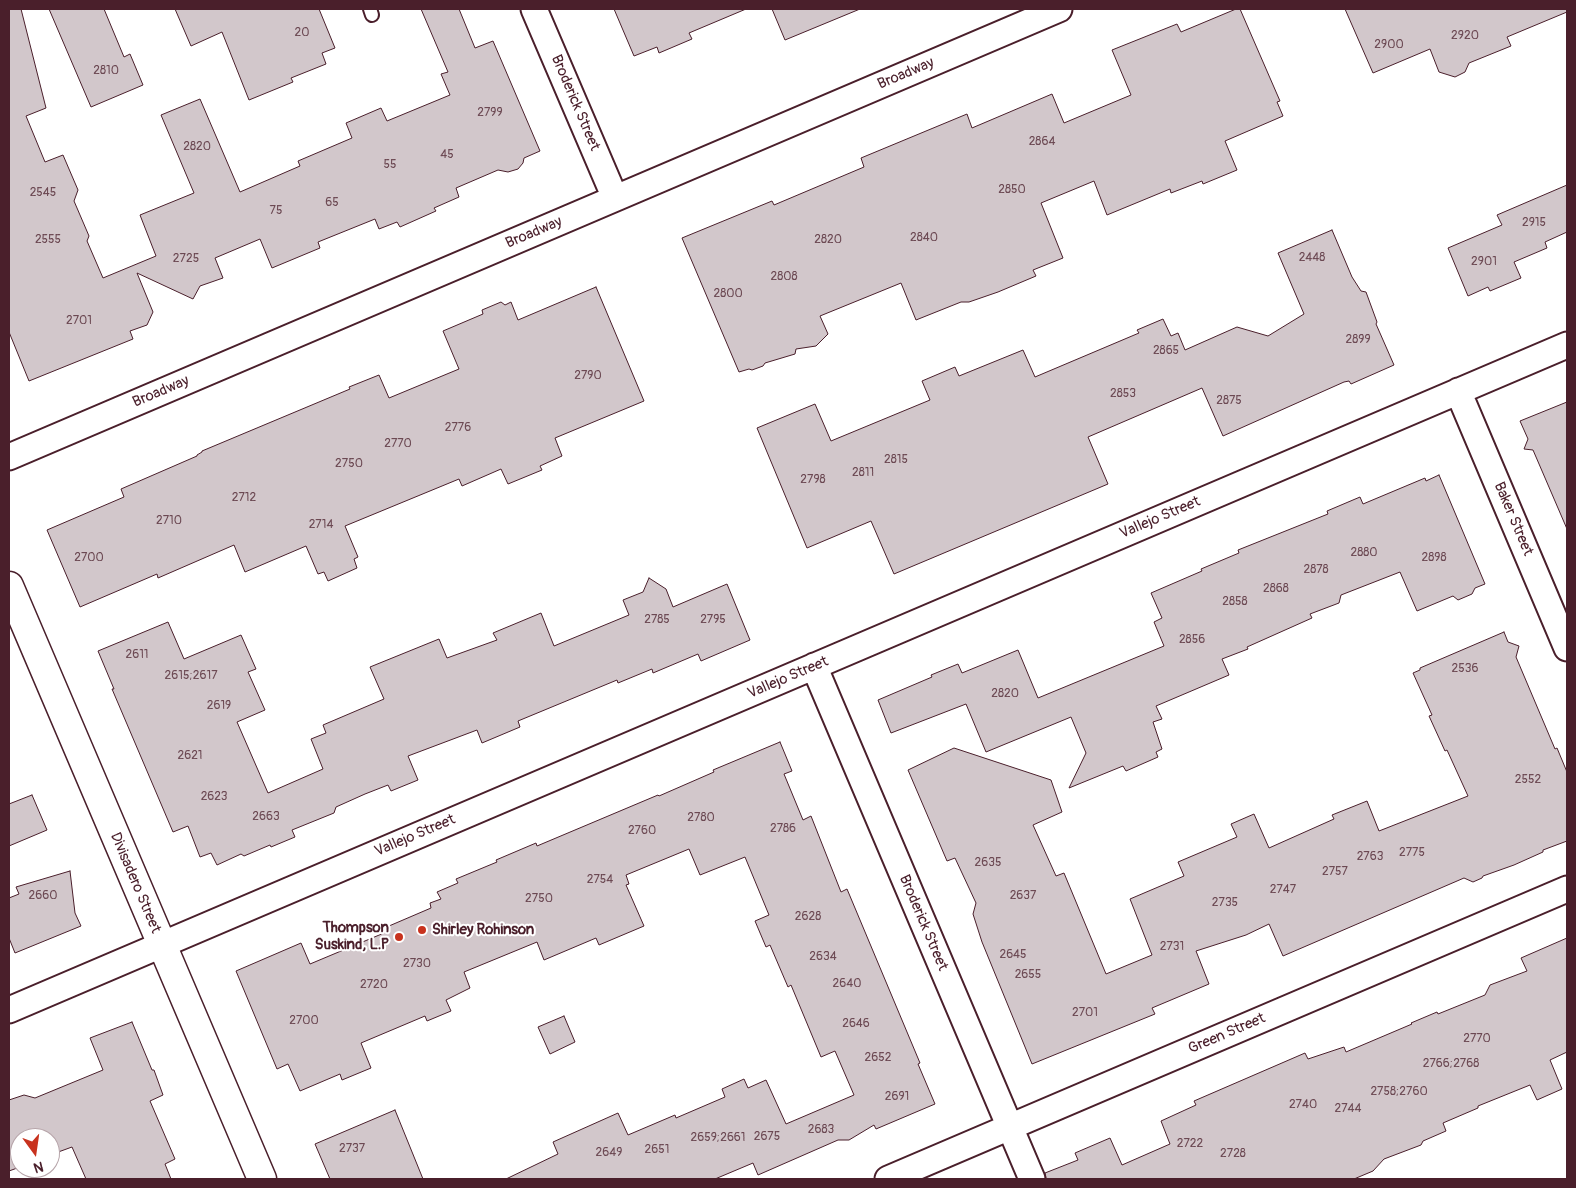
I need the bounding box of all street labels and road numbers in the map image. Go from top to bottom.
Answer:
street label: Broderick Street [547,52,603,154]
street label: Broadway [875,54,937,94]
street label: Broadway [503,213,565,253]
street label: Broadway [130,372,192,412]
street label: Baker Street [1489,479,1537,559]
street label: Vallejo Street [1117,493,1203,543]
street label: Vallejo Street [745,653,831,703]
street label: Vallejo Street [372,811,458,861]
street label: Divisadero Street [106,830,164,936]
street label: Broderick Street [895,872,951,974]
street label: Green Street [1186,1010,1268,1058]

